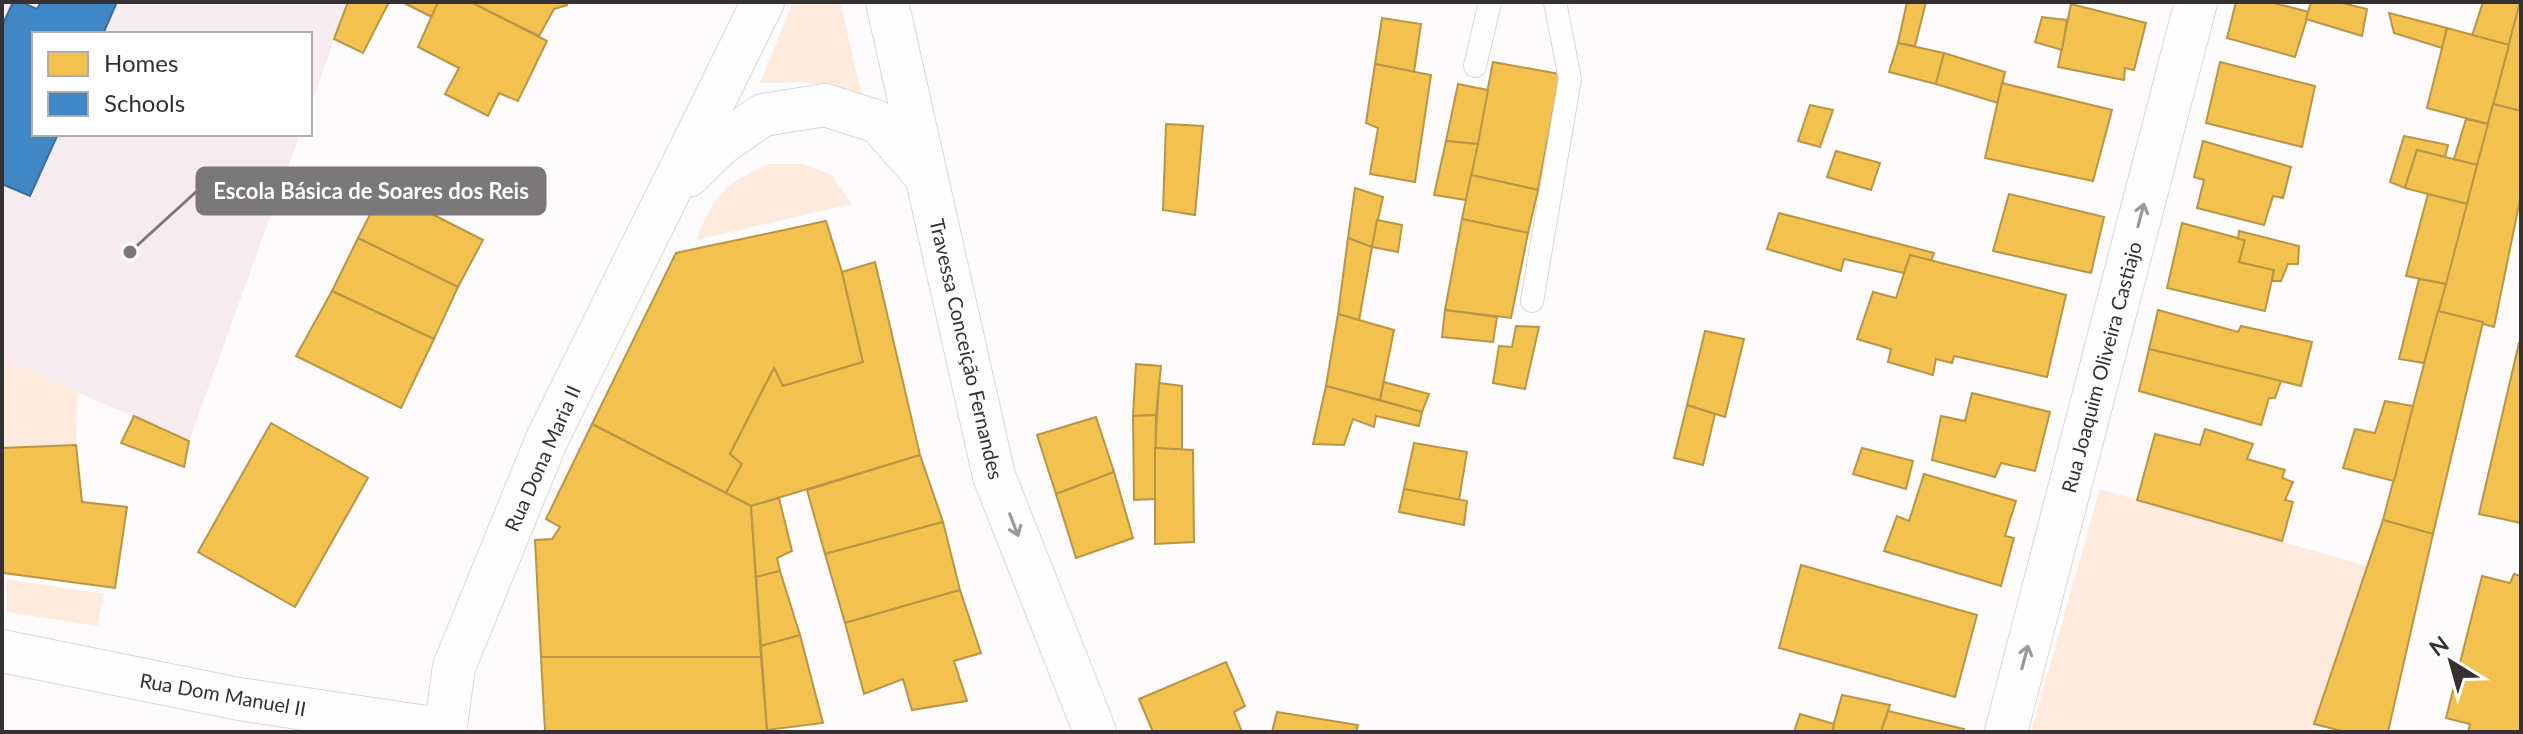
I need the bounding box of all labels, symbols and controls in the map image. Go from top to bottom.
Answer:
legend [32,32,312,136]
text: Homes [104,48,178,77]
text: Schools [104,88,185,117]
callout: Escola Básica de Soares dos Reis [197,168,545,214]
text: Escola Básica de Soares dos Reis [213,177,529,204]
one-way arrow [2134,203,2149,229]
street label: Travessa Conceição Fernandes [925,216,1009,482]
street label: Rua Joaquim Oliveira Castiajo [2056,239,2146,495]
street label: Rua Dona Maria II [499,381,585,535]
one-way arrow [1008,512,1022,537]
north arrow [2411,622,2491,702]
text: N [2424,630,2454,662]
one-way arrow [2019,644,2034,670]
street label: Rua Dom Manuel II [138,668,308,720]

